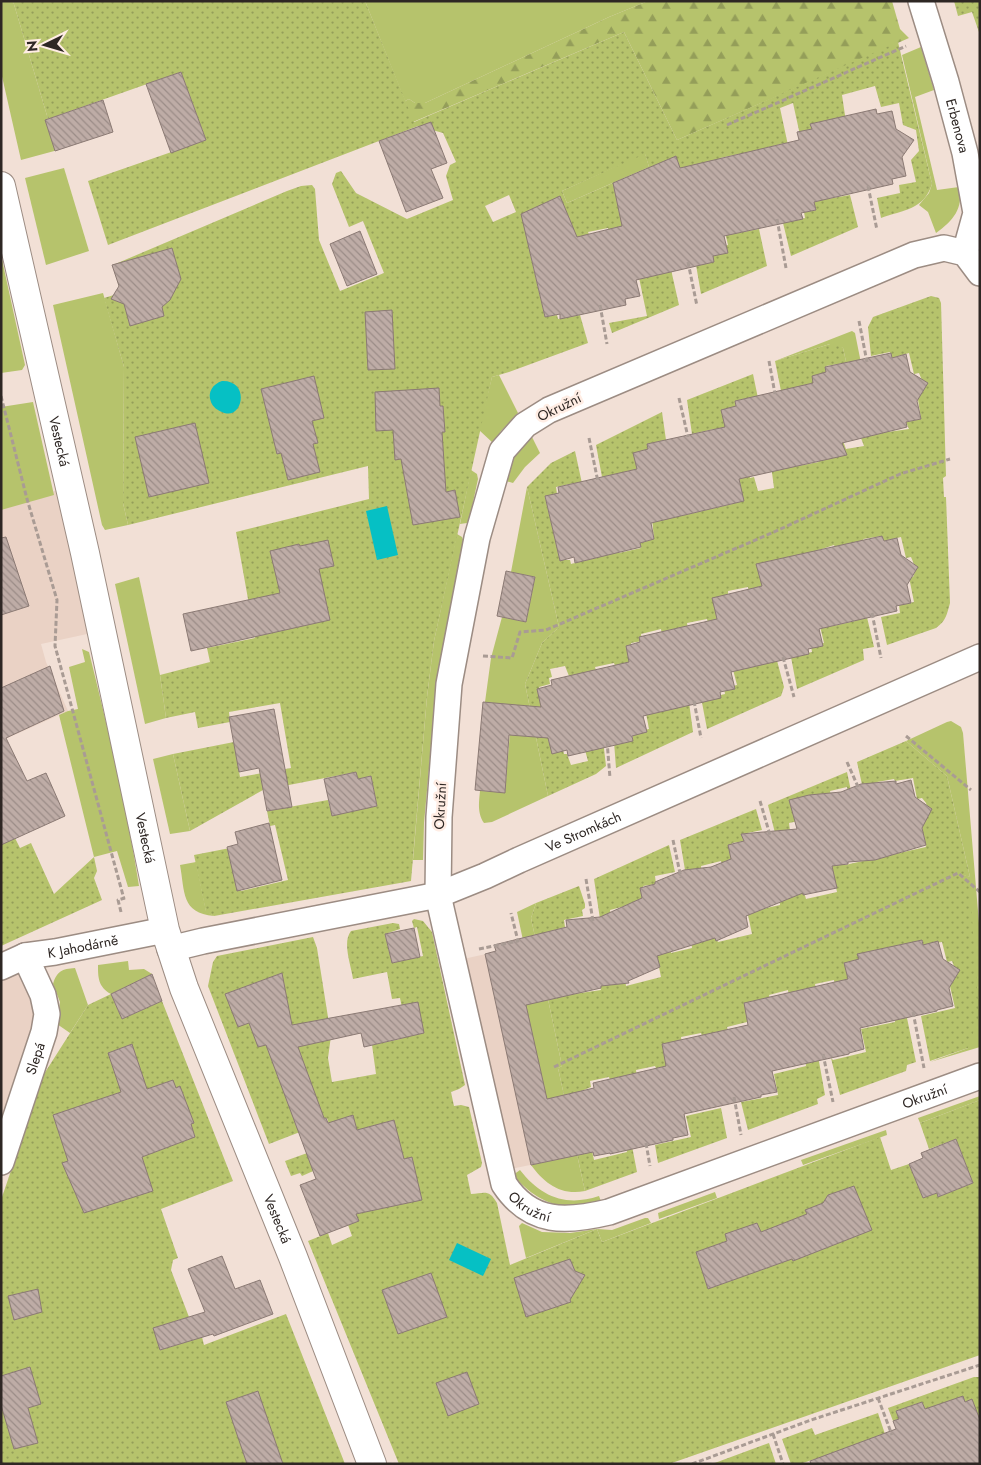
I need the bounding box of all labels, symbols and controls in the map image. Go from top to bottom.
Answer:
north arrow [20,20,70,70]
text: N [22,40,42,53]
street label: Erbenova [941,96,975,155]
street label: Okružní [534,387,586,426]
street label: Vestecká [44,414,75,469]
street label: Okružní [429,781,451,830]
street label: Ve Stromkách [542,806,624,857]
street label: Vestecká [130,811,161,865]
street label: K Jahodárně [46,930,120,963]
street label: Slepá [21,1040,50,1077]
street label: Okružní [899,1078,951,1114]
street label: Okružní [504,1187,554,1227]
street label: Vestecká [259,1191,296,1246]

